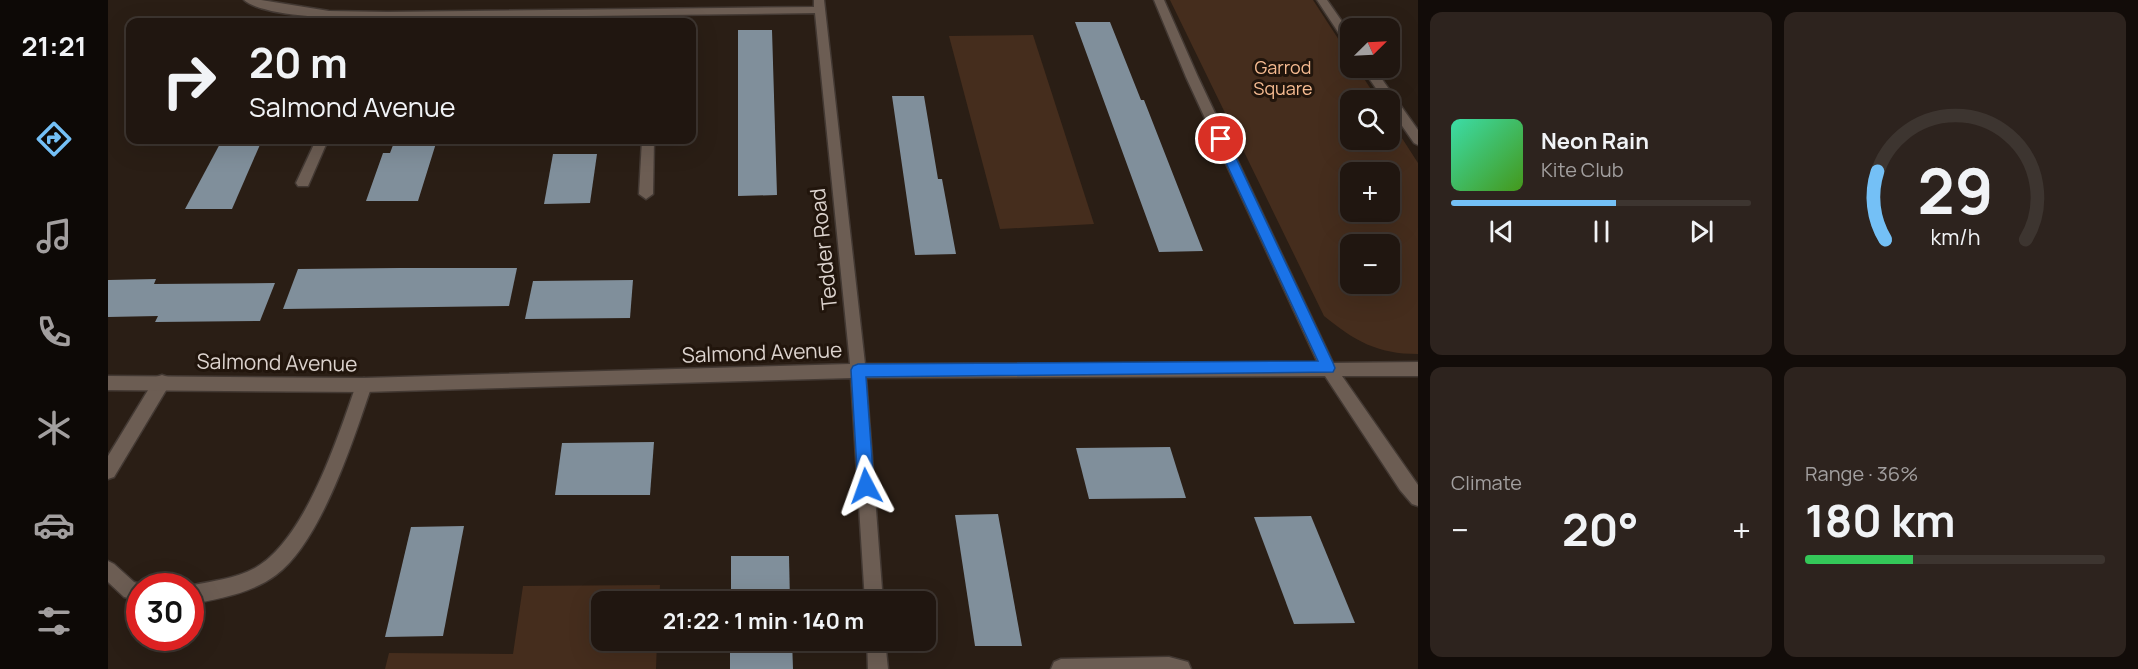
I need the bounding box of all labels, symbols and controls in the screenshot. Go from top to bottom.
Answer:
north arrow [1340,18,1400,78]
map controls [1340,18,1400,294]
text: 21:21 [21,27,87,64]
text: 20 m [249,33,348,91]
icon: right [150,42,228,120]
park label: Garrod Square [1253,55,1313,100]
text: Salmond Avenue [249,88,456,125]
button: search [1340,90,1400,150]
pin [1195,113,1246,164]
icon: directions [33,118,75,160]
icon: arrive [1204,122,1237,155]
text: Neon Rain [1541,126,1649,156]
text: 29 [1917,148,1993,234]
text: Kite Club [1541,156,1624,183]
button: + [1340,162,1400,222]
street label: Tedder Road [803,187,843,311]
icon: music [33,215,75,257]
icon: previous [1485,215,1518,248]
icon: pause [1585,215,1618,248]
icon: next [1685,215,1718,248]
text: km/h [1930,223,1980,252]
button: − [1340,234,1400,294]
icon: phone [33,311,75,353]
street label: Salmond Avenue [681,335,843,369]
street label: Salmond Avenue [196,347,358,377]
icon: climate [33,407,75,449]
position arrow [834,454,898,518]
text: Range · 36% [1805,460,1918,487]
text: Climate [1451,469,1522,496]
text: 180 km [1805,489,1956,551]
text: 20° [1562,498,1639,560]
icon: car [33,504,75,546]
text: − [1451,507,1469,552]
text: + [1732,507,1751,552]
speed limit sign: 30 [126,573,204,651]
icon: filters [33,600,75,642]
text: 21:22 · 1 min · 140 m [663,606,864,636]

